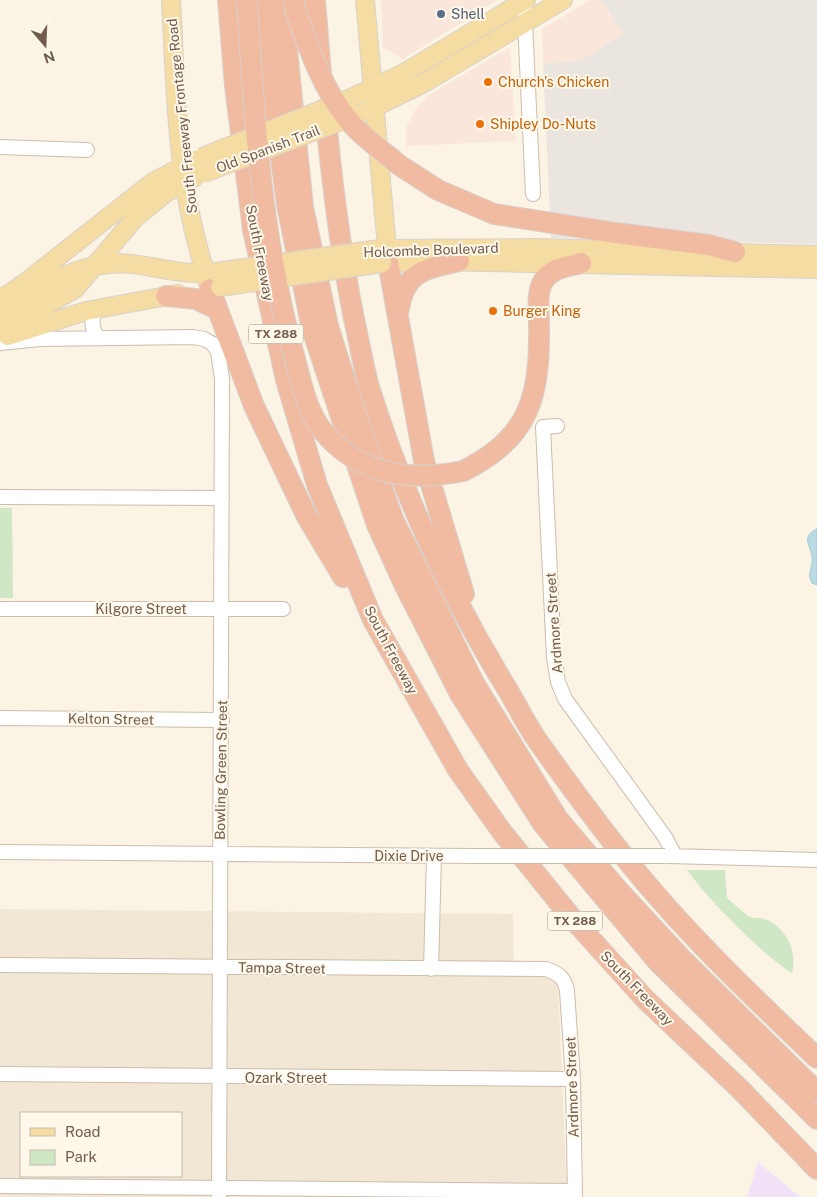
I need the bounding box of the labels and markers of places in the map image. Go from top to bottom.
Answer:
place label: Shell [451,6,485,22]
marker: Shell [435,8,447,20]
place label: Church's Chicken [498,74,609,90]
marker: Church's Chicken [482,76,494,88]
place label: Shipley Do-Nuts [490,116,596,132]
marker: Shipley Do-Nuts [474,118,486,130]
place label: Burger King [503,303,581,319]
marker: Burger King [487,305,499,317]

